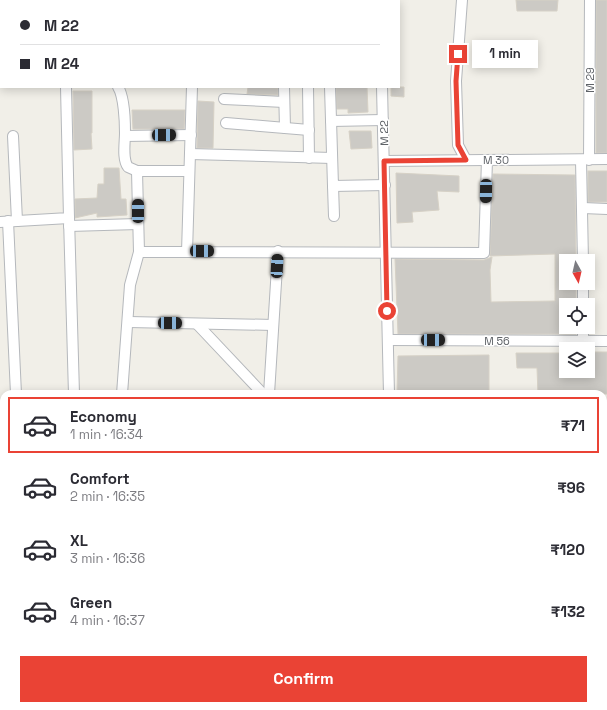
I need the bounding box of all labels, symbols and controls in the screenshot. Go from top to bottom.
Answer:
text: M 22 [44,16,79,35]
callout: 1 min [472,40,538,68]
route end [449,45,467,63]
text: 1 min [489,45,521,62]
text: M 24 [44,54,79,73]
street label: M 29 [583,67,597,93]
street label: M 22 [377,120,391,146]
car [152,129,176,141]
street label: M 30 [483,153,509,167]
car [480,179,492,203]
car [132,199,144,223]
car [190,245,214,257]
car [270,254,284,278]
north arrow [559,254,595,290]
map controls [559,254,595,378]
button: locate [559,298,595,334]
route start [378,302,396,320]
car [158,317,182,329]
car [421,334,445,346]
street label: M 56 [484,334,510,348]
button: layers [559,342,595,378]
icon: car [22,407,58,443]
text: Economy [70,407,137,426]
text: ₹71 [561,416,585,435]
text: 1 min · 16:34 [70,426,143,443]
icon: car [22,469,58,505]
text: Comfort [70,469,130,488]
text: ₹96 [557,478,585,497]
text: 2 min · 16:35 [70,488,145,505]
icon: car [22,531,58,567]
text: XL [70,531,88,550]
text: ₹120 [550,540,585,559]
text: 3 min · 16:36 [70,550,145,567]
icon: car [22,593,58,629]
text: Green [70,593,112,612]
text: ₹132 [551,602,585,621]
text: 4 min · 16:37 [70,612,145,629]
button: Confirm [20,656,587,702]

